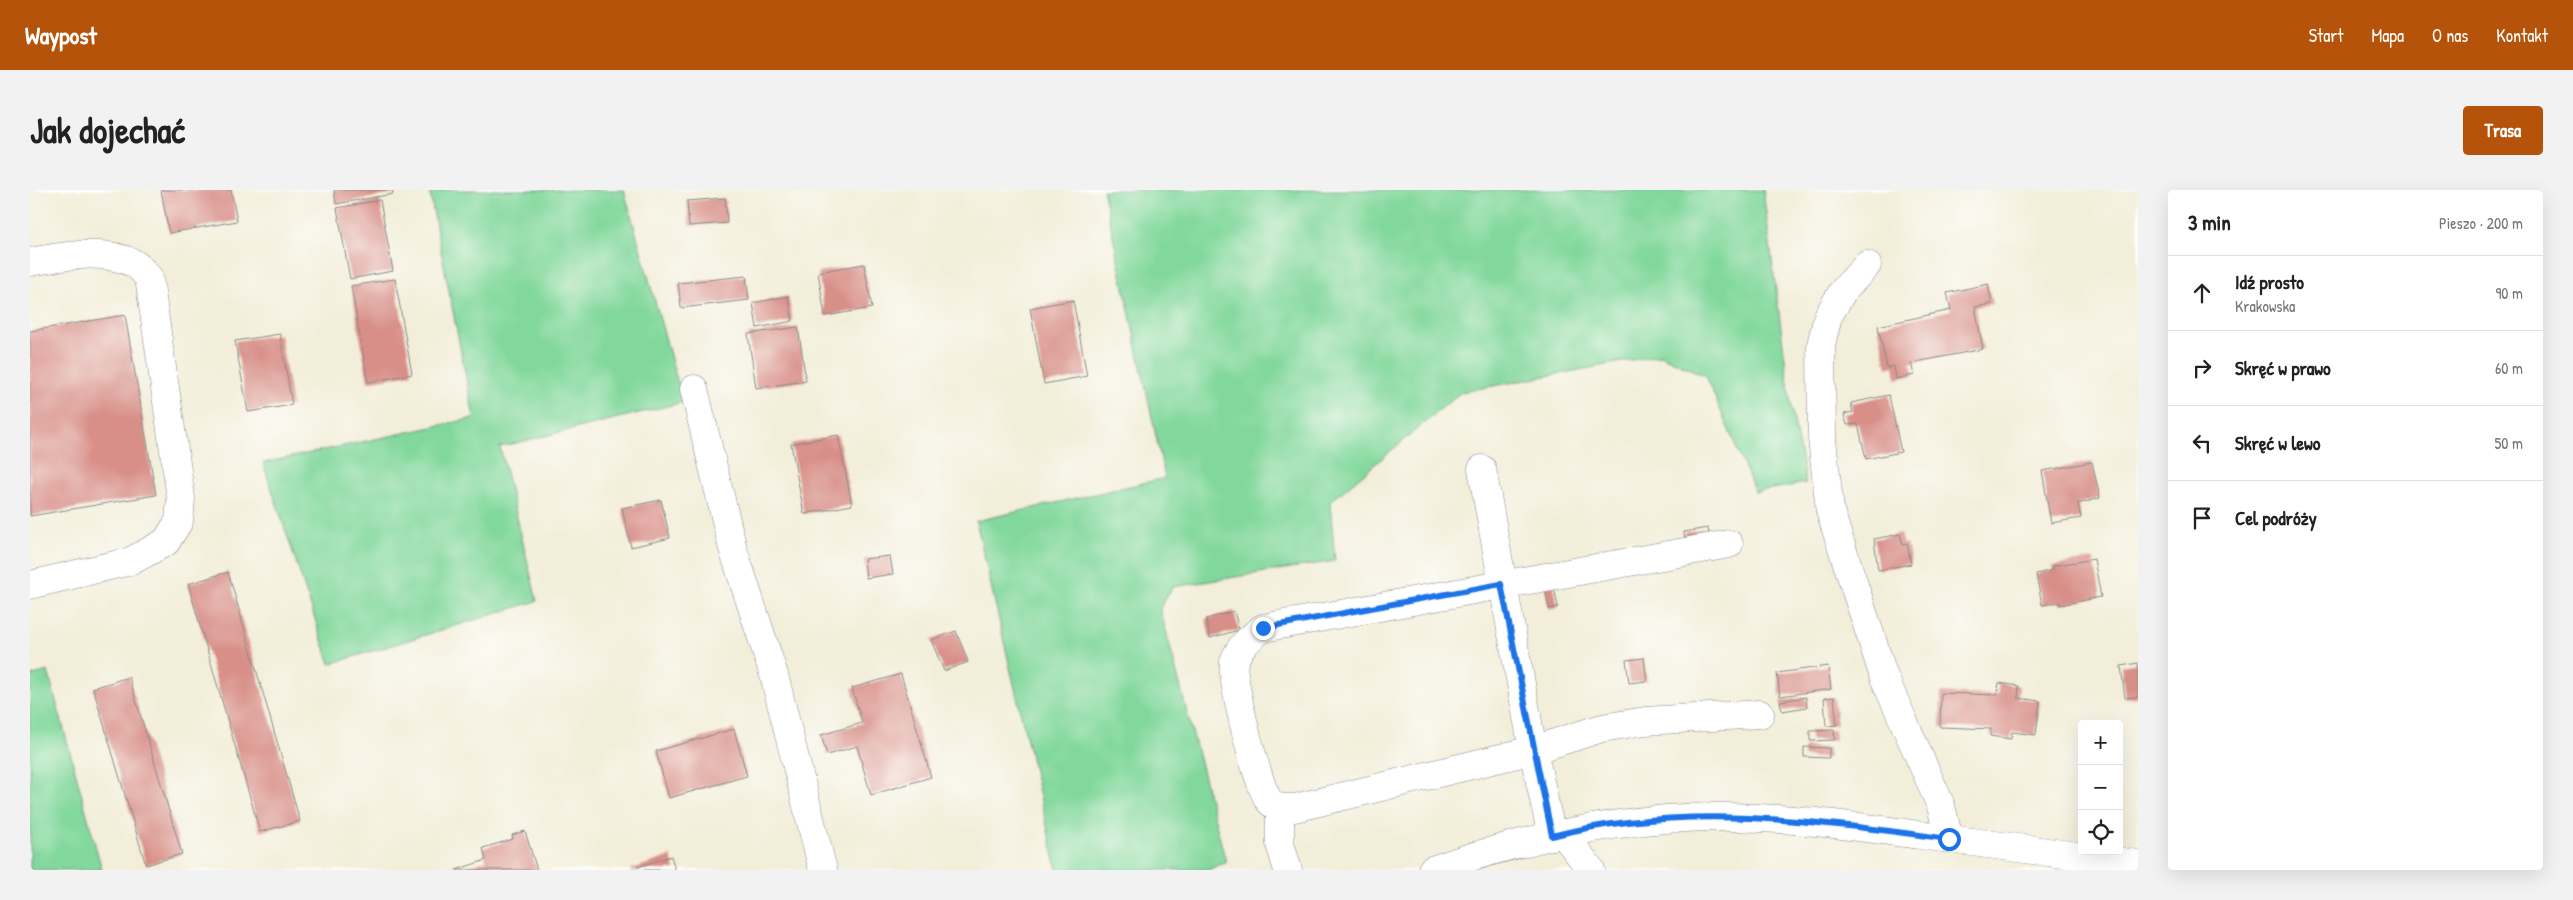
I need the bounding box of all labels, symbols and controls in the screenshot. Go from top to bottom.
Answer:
text: Waypost [25,19,97,51]
text: Start [2309,23,2343,48]
text: Mapa [2371,23,2404,48]
text: O nas [2432,23,2468,48]
text: Kontakt [2496,23,2548,48]
button: Trasa [2463,106,2543,155]
text: Jak dojechać [30,107,185,154]
text: 3 min [2188,208,2231,237]
text: Pieszo · 200 m [2439,212,2523,234]
text: Idź prosto [2235,269,2304,295]
icon: ahead [2188,279,2216,307]
text: 90 m [2495,282,2523,304]
text: Krakowska [2235,295,2295,317]
icon: right [2188,354,2216,382]
text: Skręć w prawo [2235,355,2331,381]
text: 60 m [2495,357,2523,379]
icon: left [2188,429,2216,457]
text: Skręć w lewo [2235,430,2320,456]
text: 50 m [2495,432,2523,454]
icon: arrive [2188,504,2216,532]
text: Cel podróży [2235,505,2317,531]
route end [1252,617,1275,640]
map controls [2078,720,2123,855]
button: + [2078,720,2123,765]
button: − [2078,765,2123,810]
button: locate [2078,810,2123,855]
route start [1938,828,1961,851]

